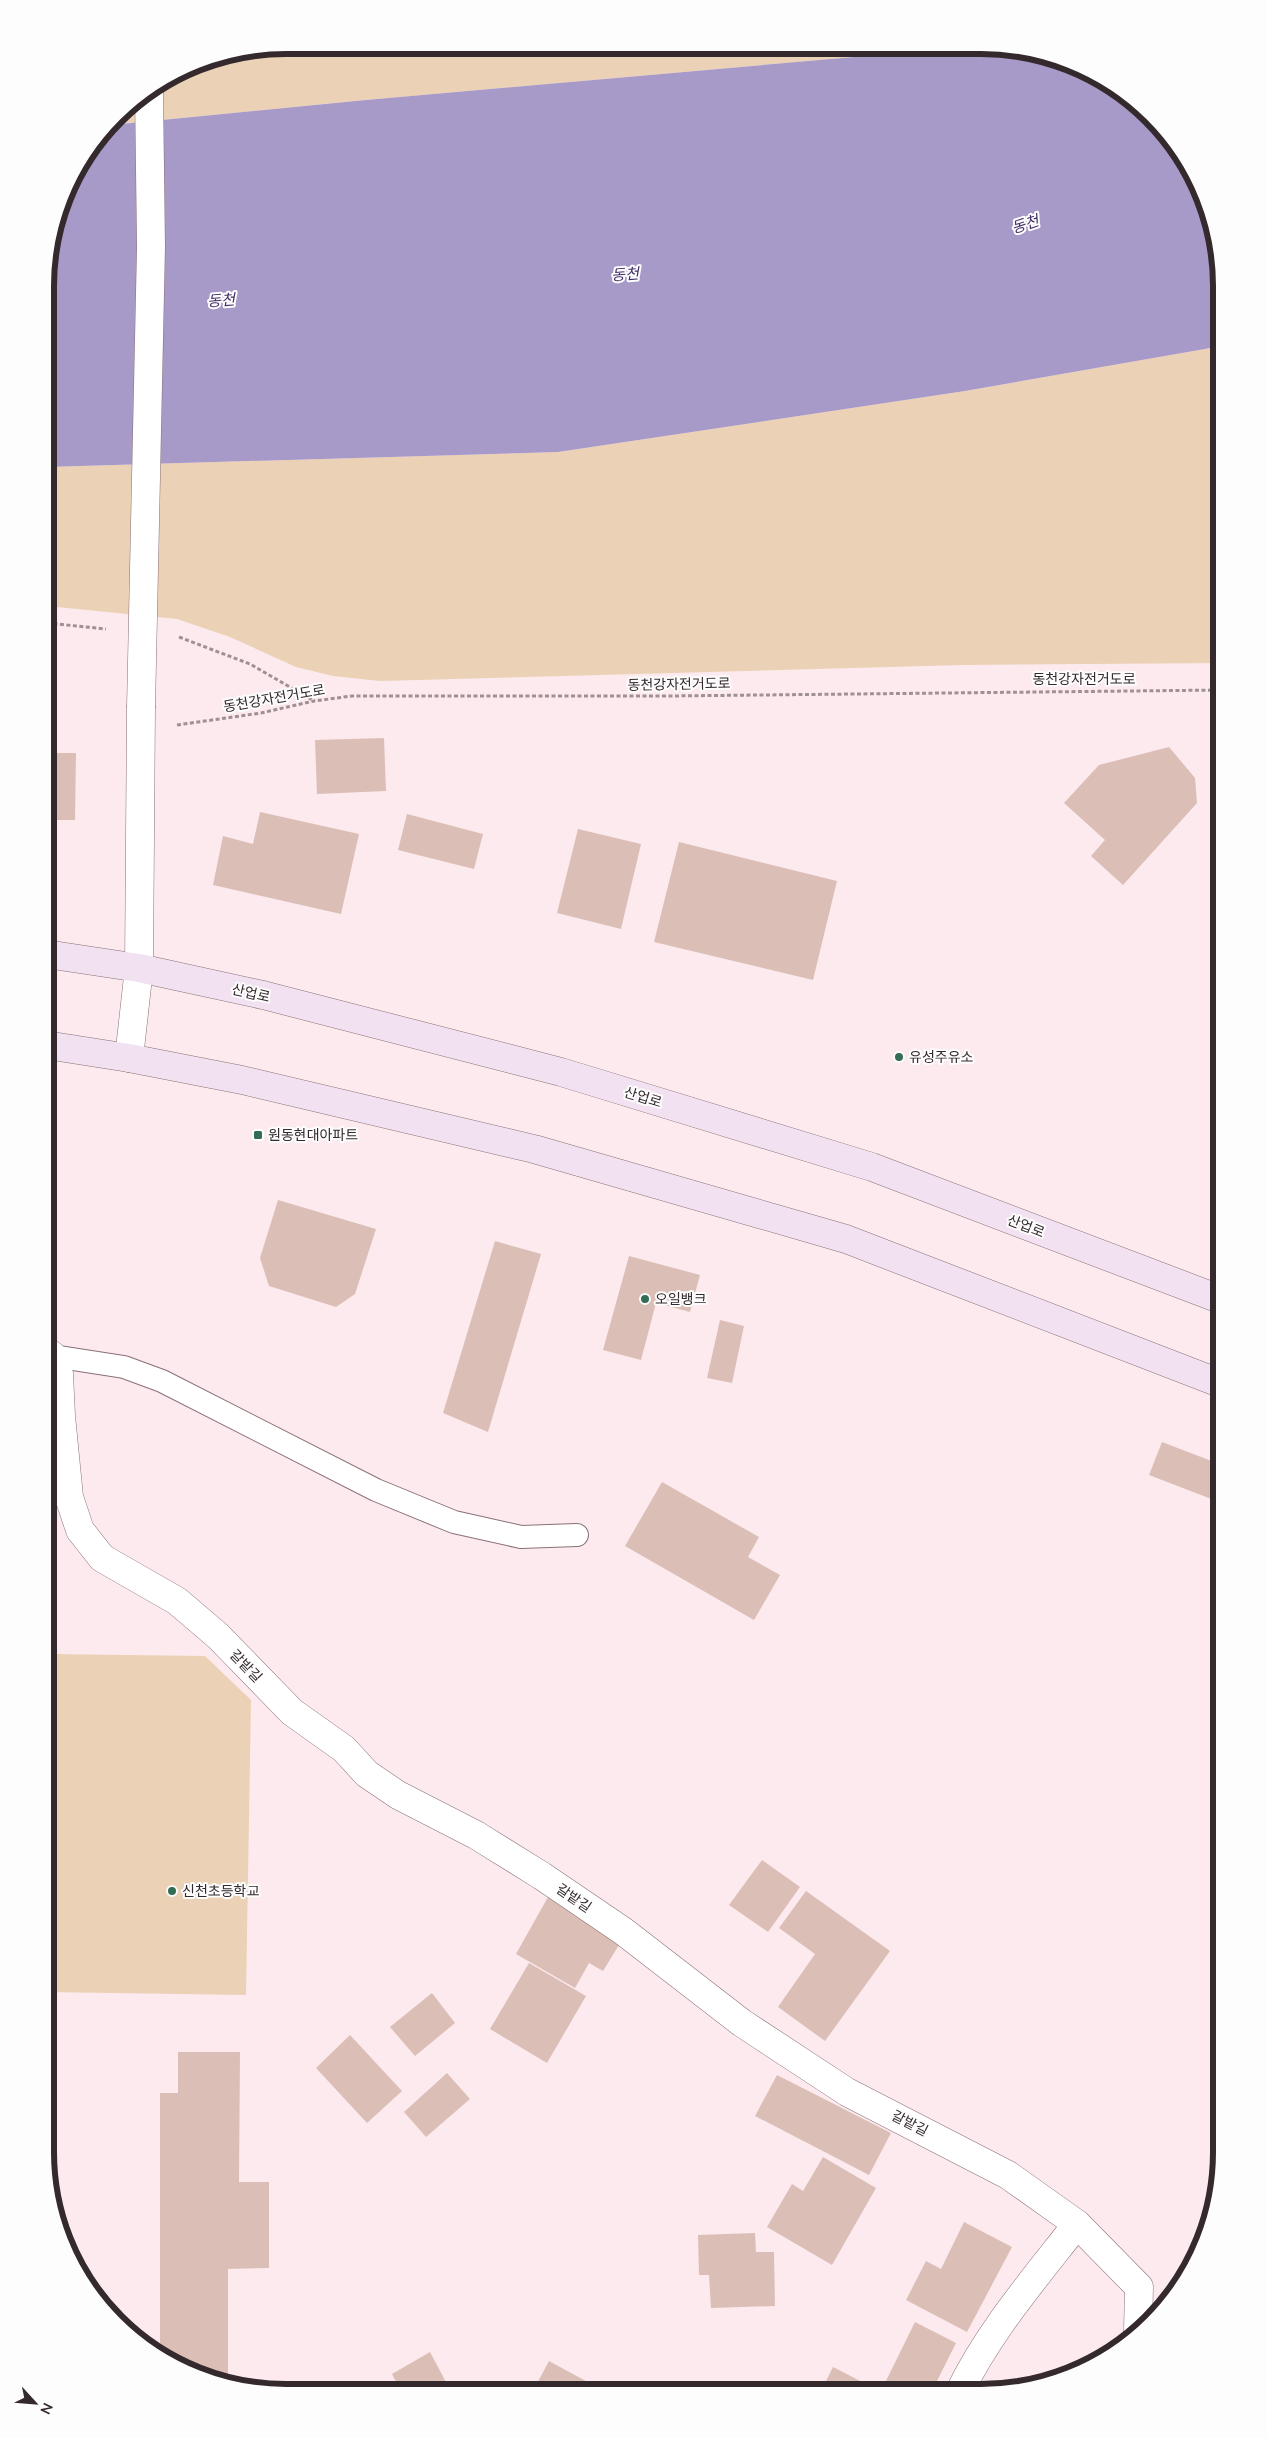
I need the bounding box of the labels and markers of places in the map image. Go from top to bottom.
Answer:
place label: 유성주유소 [909,1048,974,1066]
marker: 유성주유소 [893,1051,905,1063]
place label: 원동현대아파트 [268,1126,358,1144]
marker: 원동현대아파트 [252,1129,264,1141]
place label: 오일뱅크 [655,1290,707,1308]
marker: 오일뱅크 [639,1293,651,1305]
place label: 신천초등학교 [182,1882,259,1900]
marker: 신천초등학교 [166,1885,178,1897]

